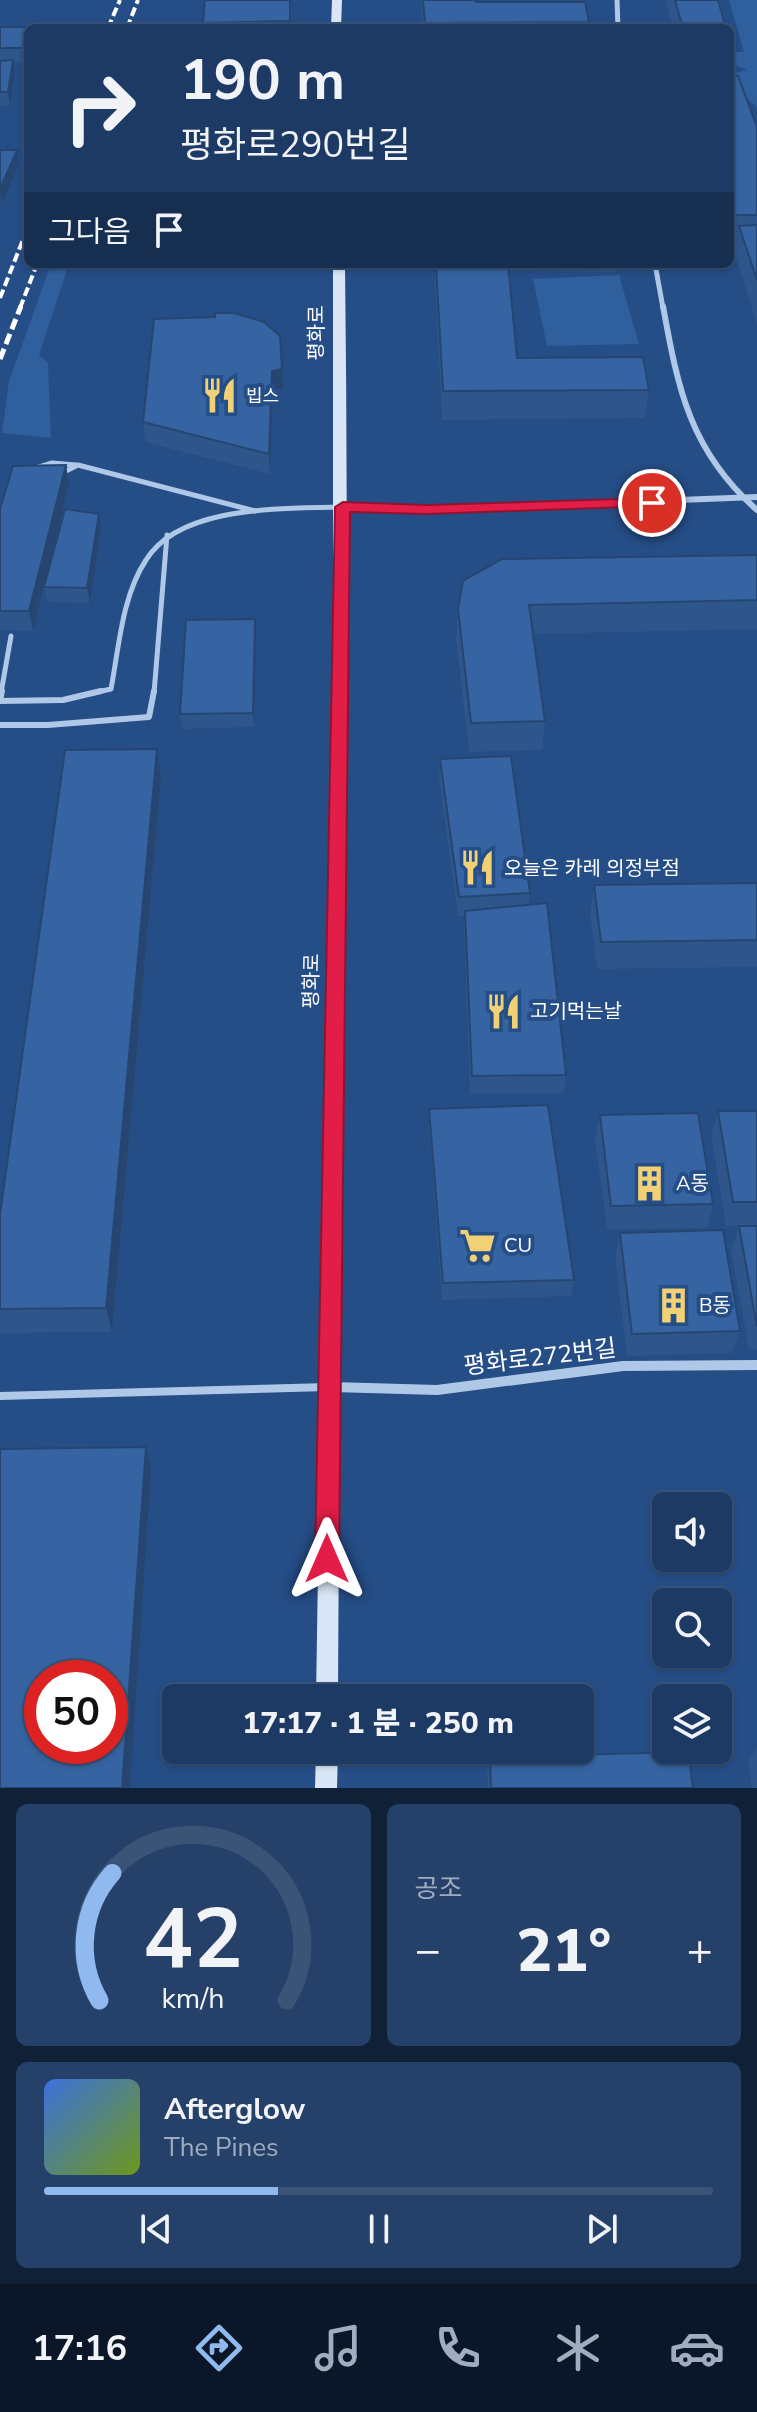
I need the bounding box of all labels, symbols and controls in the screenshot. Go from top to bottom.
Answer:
text: 190 m [180,42,345,119]
icon: right [48,56,152,160]
text: 평화로290번길 [180,121,410,170]
icon: arrive [147,208,191,252]
text: 그다음 [48,212,131,253]
street label: 평화로 [303,305,330,361]
restaurant icon: 빕스 [201,377,239,415]
place label: 빕스 [246,384,279,408]
pin [618,469,686,537]
icon: arrive [630,481,674,525]
restaurant icon: 오늘은 카레 의정부점 [459,849,497,887]
place label: 오늘은 카레 의정부점 [504,855,680,882]
street label: 평화로 [298,953,325,1009]
restaurant icon: 고기먹는날 [485,992,523,1030]
place label: 고기먹는날 [530,998,622,1025]
building icon: A동 [631,1164,669,1202]
place label: A동 [676,1170,709,1197]
supermarket icon: CU [459,1226,497,1264]
place label: CU [504,1232,532,1259]
building icon: B동 [654,1286,692,1324]
place label: B동 [699,1292,731,1319]
street label: 평화로272번길 [462,1332,618,1382]
map controls [652,1492,732,1764]
button: sound [652,1492,732,1572]
position arrow [285,1517,369,1601]
button: search [652,1588,732,1668]
speed limit sign: 50 [24,1660,128,1764]
button: layers [652,1684,732,1764]
text: 17:17 · 1 분 · 250 m [242,1703,514,1744]
text: 공조 [415,1871,462,1906]
text: 42 [143,1883,243,1996]
text: 21° [516,1910,611,1992]
text: − [415,1921,441,1981]
text: + [687,1921,713,1981]
text: km/h [162,1979,225,2018]
text: Afterglow [164,2089,305,2130]
text: The Pines [164,2130,279,2165]
icon: previous [134,2207,178,2251]
icon: pause [357,2207,401,2251]
icon: next [580,2207,624,2251]
icon: directions [191,2320,247,2376]
icon: music [310,2320,366,2376]
icon: phone [430,2320,486,2376]
icon: climate [550,2320,606,2376]
icon: car [669,2320,725,2376]
text: 17:16 [32,2324,127,2373]

